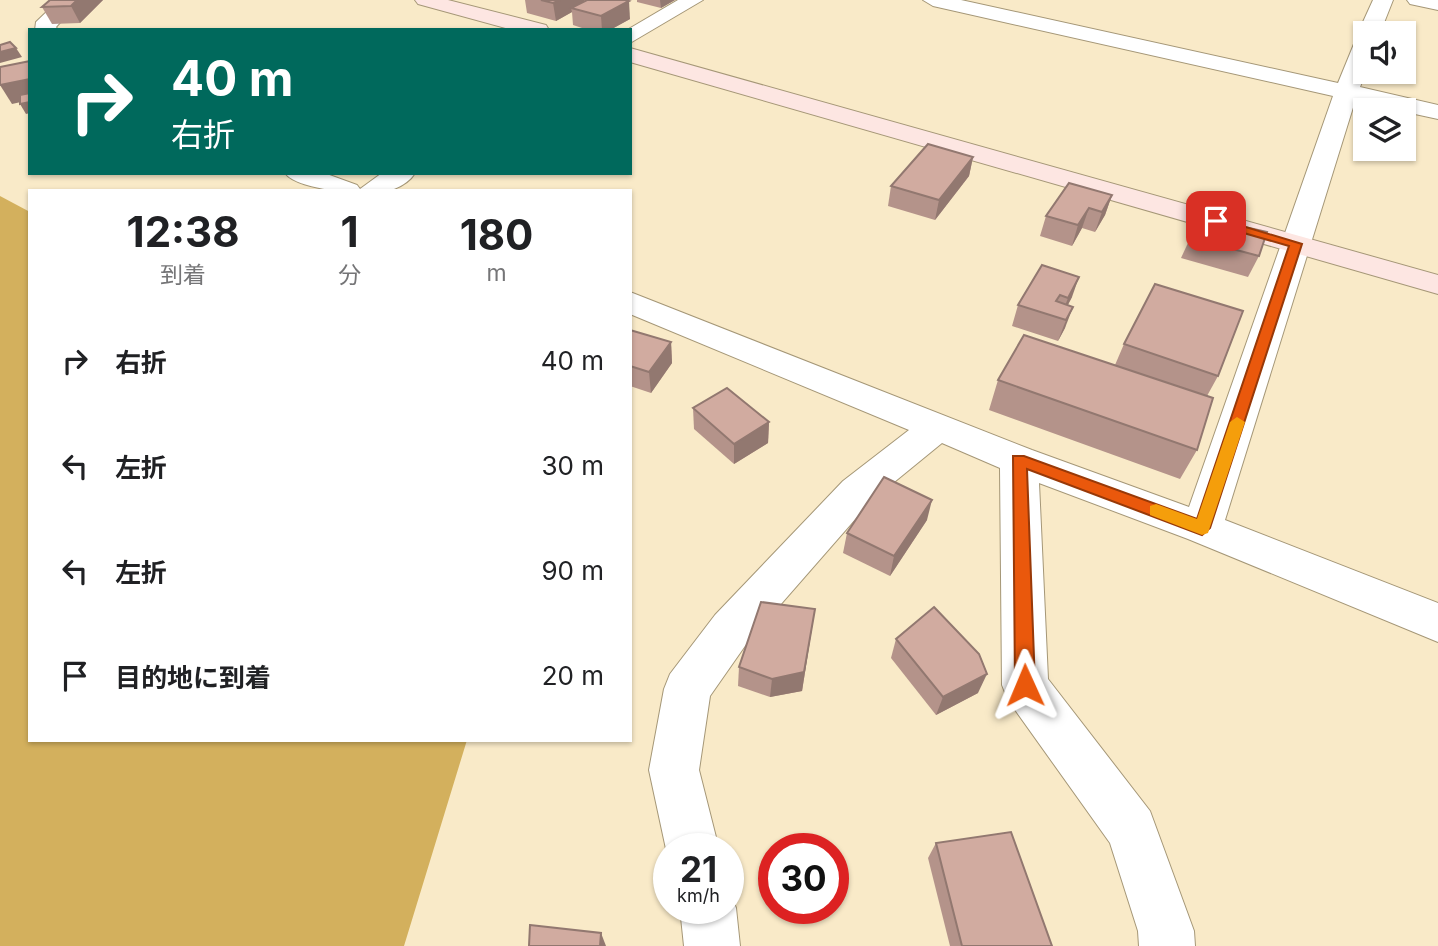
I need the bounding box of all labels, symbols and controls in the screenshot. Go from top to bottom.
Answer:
map controls [1353,21,1416,161]
button: sound [1353,21,1416,84]
text: 40 m [171,49,294,108]
icon: right [56,56,147,147]
button: layers [1353,98,1416,161]
text: 右折 [171,115,235,154]
pin [1186,191,1246,251]
icon: arrive [1197,202,1235,240]
text: 12:38 [127,206,240,257]
text: 1 [341,206,359,257]
text: 180 [460,209,533,260]
text: m [486,259,507,287]
text: 到着 [160,261,206,289]
text: 分 [338,261,361,289]
icon: right [56,342,94,380]
text: 40 m [541,345,604,376]
text: 右折 [115,347,167,378]
icon: left [56,447,94,485]
text: 30 m [541,450,604,481]
text: 左折 [115,452,167,483]
icon: left [56,552,94,590]
text: 90 m [541,555,604,586]
text: 左折 [115,557,167,588]
position arrow [988,648,1062,722]
icon: arrive [56,657,94,695]
text: 20 m [542,660,604,691]
text: 目的地に到着 [115,662,271,693]
speed limit sign: 30 [758,833,849,924]
text: 21 [680,848,717,890]
text: km/h [677,885,720,906]

